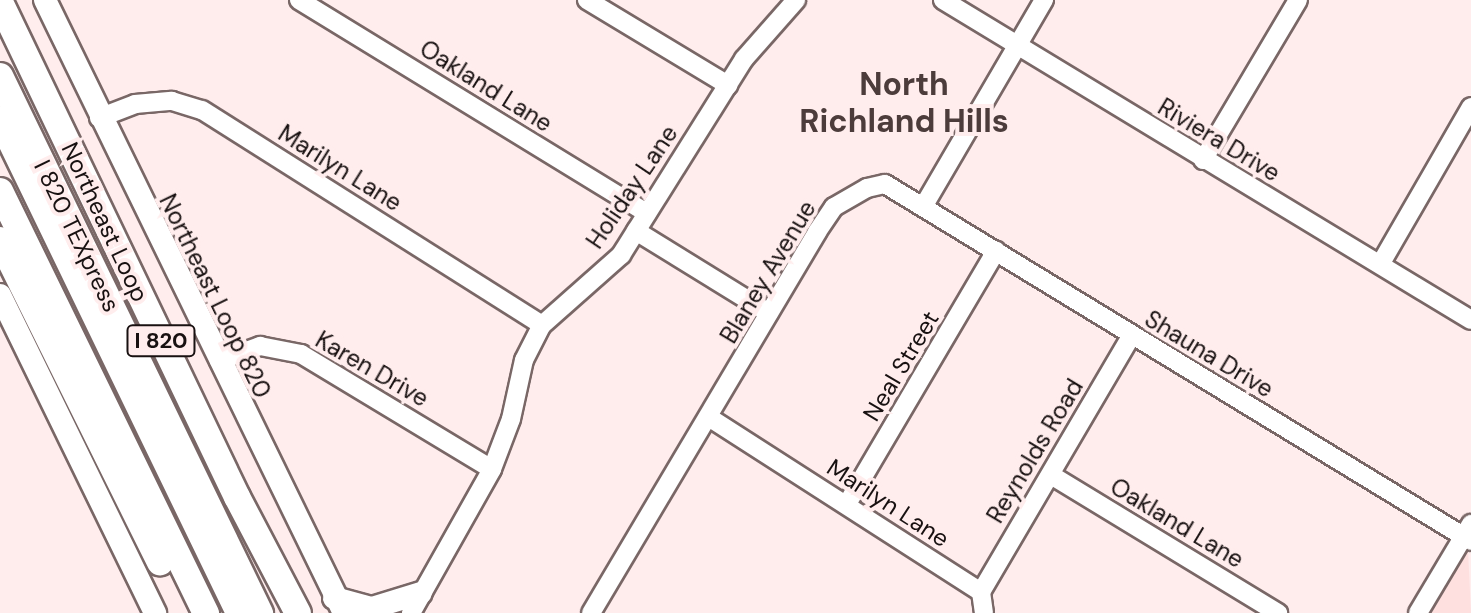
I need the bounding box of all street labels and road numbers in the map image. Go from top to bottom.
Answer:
street label: Oakland Lane [415,34,557,138]
street label: Riviera Drive [1153,92,1285,188]
street label: Marilyn Lane [273,119,407,217]
street label: Holiday Lane [580,120,684,254]
street label: Northeast Loop [55,138,155,306]
street label: I 820 TEXpress [28,155,126,317]
street label: Northeast Loop 820 [153,189,277,403]
street label: Blaney Avenue [714,196,822,348]
street label: Shauna Drive [1140,304,1278,404]
street label: Neal Street [857,306,945,426]
road number: I 820 [125,323,197,359]
street label: Karen Drive [310,325,434,413]
street label: Reynolds Road [981,374,1089,528]
street label: Marilyn Lane [822,453,954,553]
street label: Oakland Lane [1105,472,1249,574]

